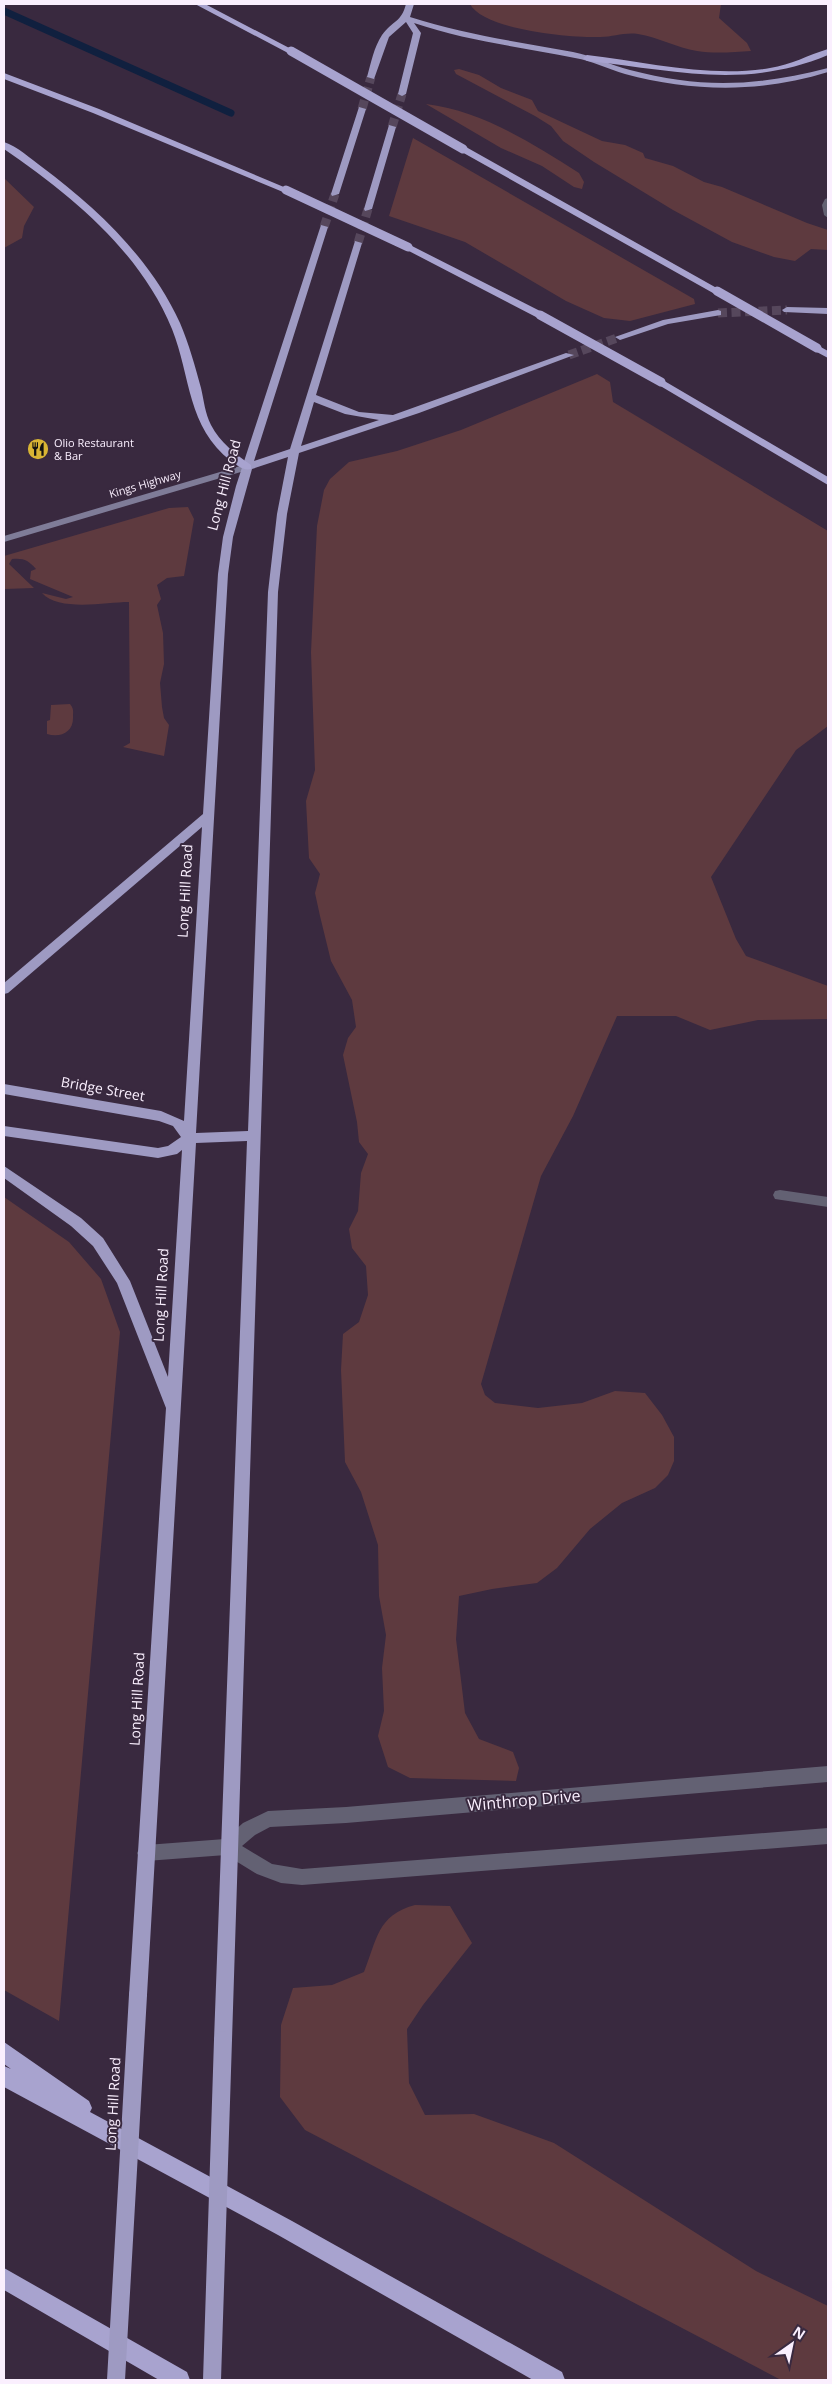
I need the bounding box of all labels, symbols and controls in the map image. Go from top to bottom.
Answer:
place label: Olio Restaurant & Bar [54,435,134,463]
restaurant icon: Olio Restaurant & Bar [26,437,50,461]
street label: Long Hill Road [202,437,245,533]
street label: Kings Highway [107,466,183,501]
street label: Long Hill Road [173,844,196,938]
street label: Bridge Street [60,1072,147,1105]
street label: Long Hill Road [149,1248,172,1342]
street label: Long Hill Road [125,1652,148,1746]
street label: Winthrop Drive [467,1784,581,1816]
street label: Long Hill Road [101,2057,124,2151]
north arrow [767,2319,817,2369]
text: N [789,2322,809,2344]

